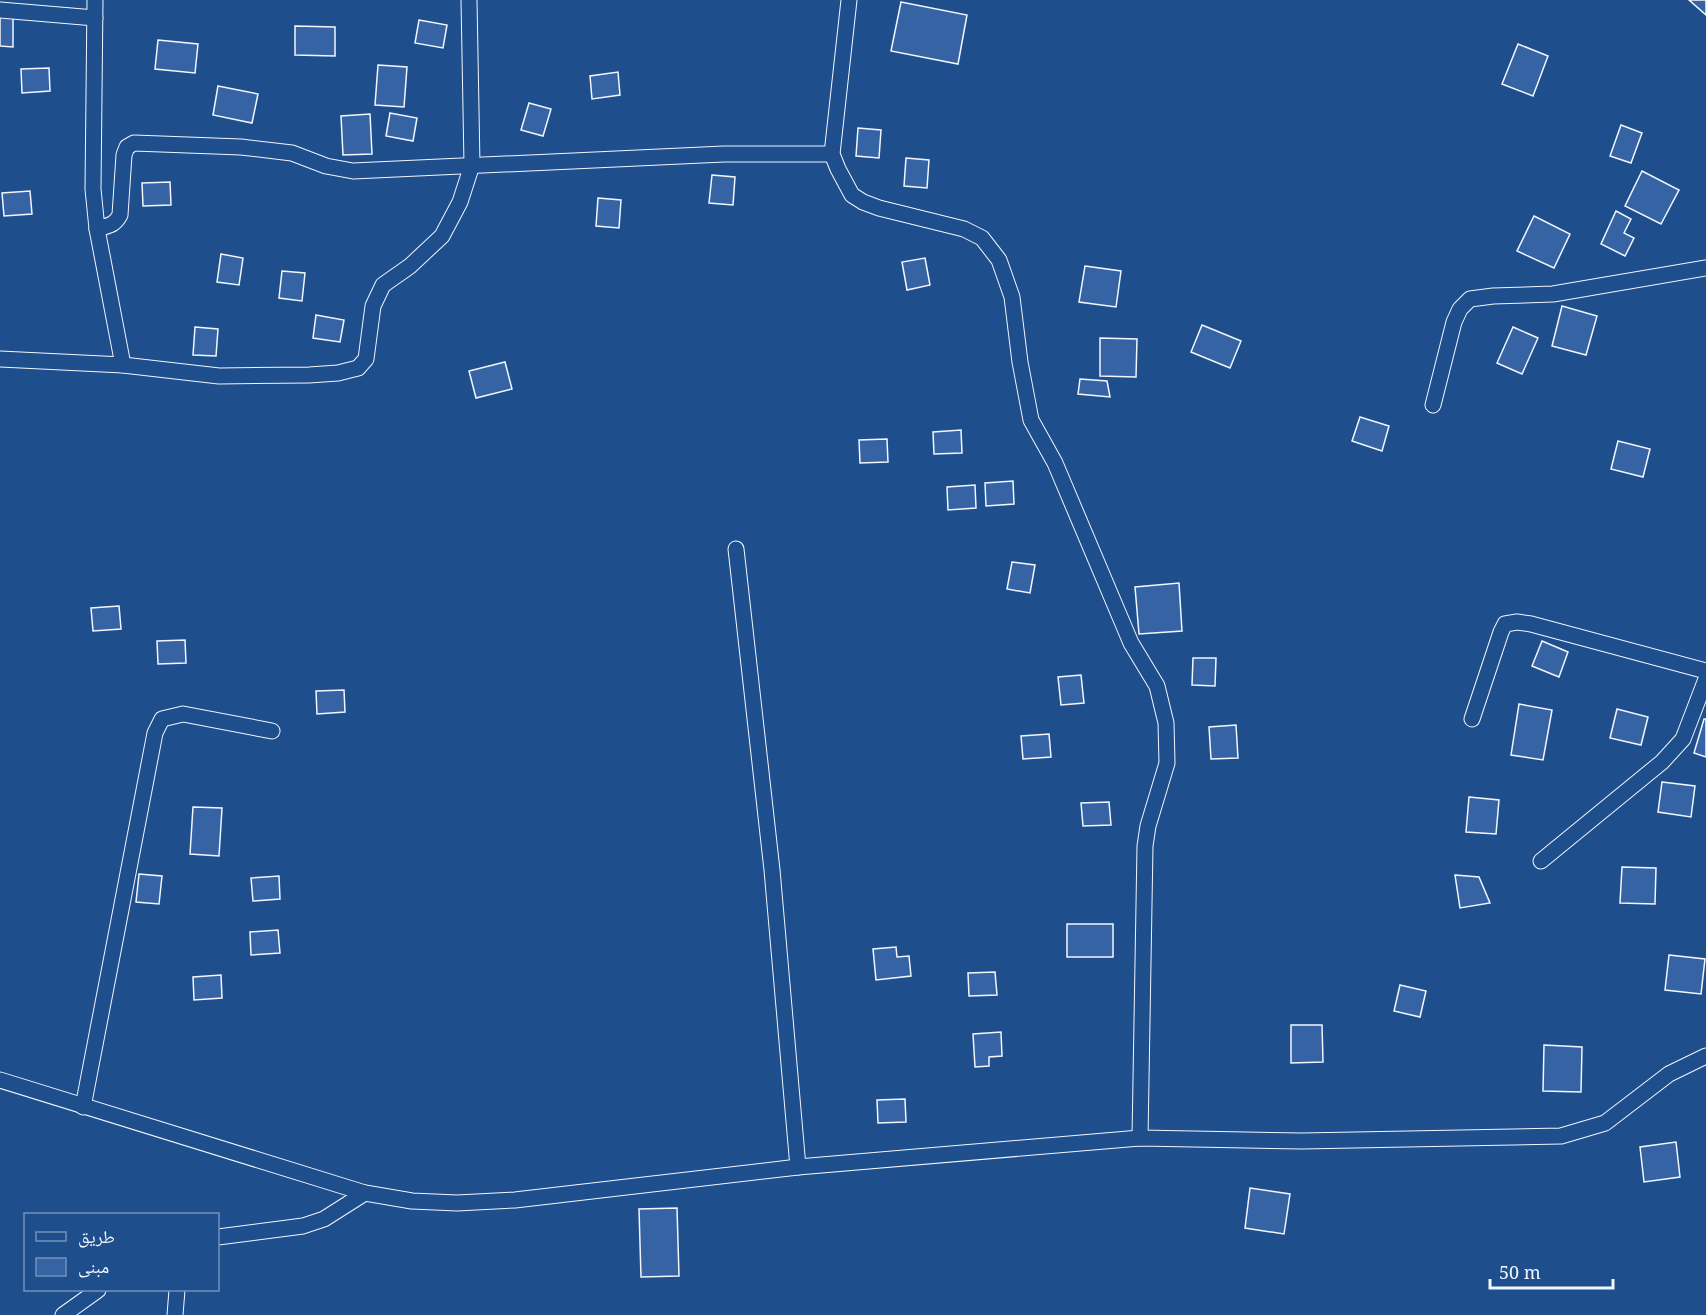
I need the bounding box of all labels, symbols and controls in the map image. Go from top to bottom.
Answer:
legend [24,1213,219,1291]
text: طريق [78,1224,115,1248]
scale bar [1490,1252,1613,1290]
text: مبنى [78,1254,109,1278]
text: 50 m [1499,1260,1541,1284]

